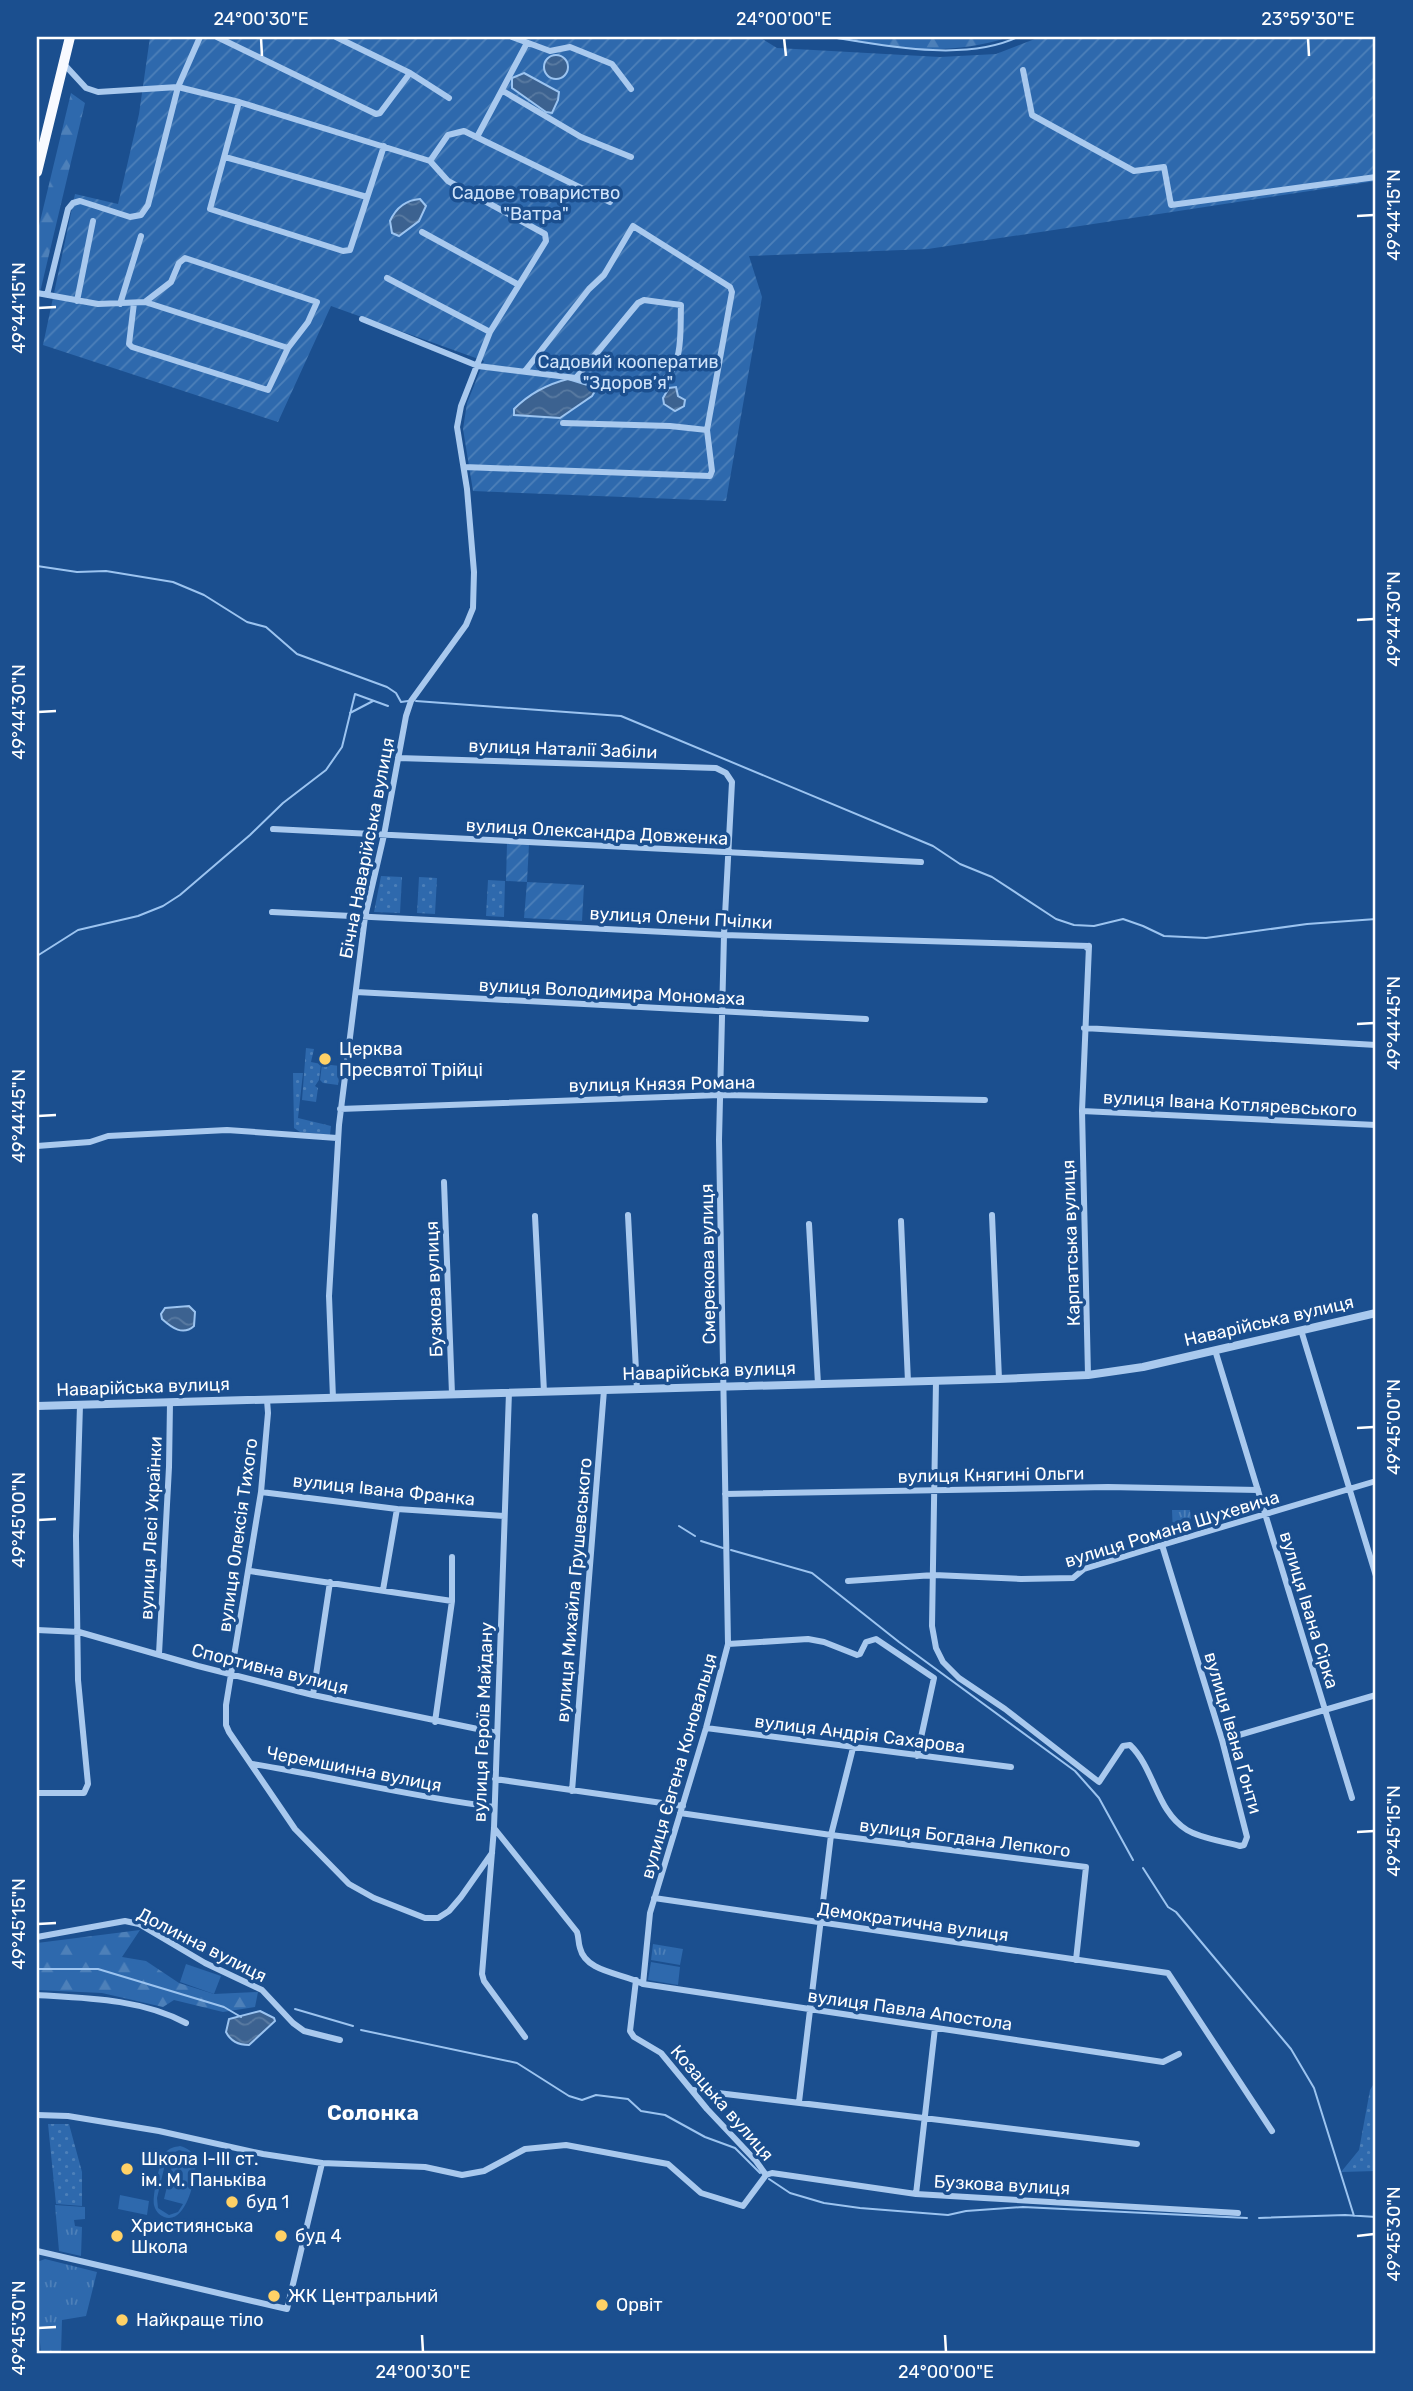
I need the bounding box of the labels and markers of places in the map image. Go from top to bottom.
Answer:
place label: Церква Пресвятої Трійці [339,1038,483,1081]
marker: Церква Пресвятої Трійці [317,1051,333,1067]
place label: Школа І-ІІІ ст. ім. М. Паньківа [141,2148,267,2191]
marker: Школа І-ІІІ ст. ім. М. Паньківа [119,2161,135,2177]
place label: буд 1 [246,2191,289,2213]
marker: буд 1 [224,2194,240,2210]
place label: Християнська Школа [131,2215,254,2258]
place label: буд 4 [295,2225,342,2247]
marker: Християнська Школа [109,2228,125,2244]
marker: буд 4 [273,2228,289,2244]
place label: ЖК Центральний [288,2285,438,2307]
marker: ЖК Центральний [266,2288,282,2304]
place label: Орвіт [616,2294,663,2316]
marker: Орвіт [594,2297,610,2313]
place label: Найкраще тіло [136,2309,264,2331]
marker: Найкраще тіло [114,2312,130,2328]

